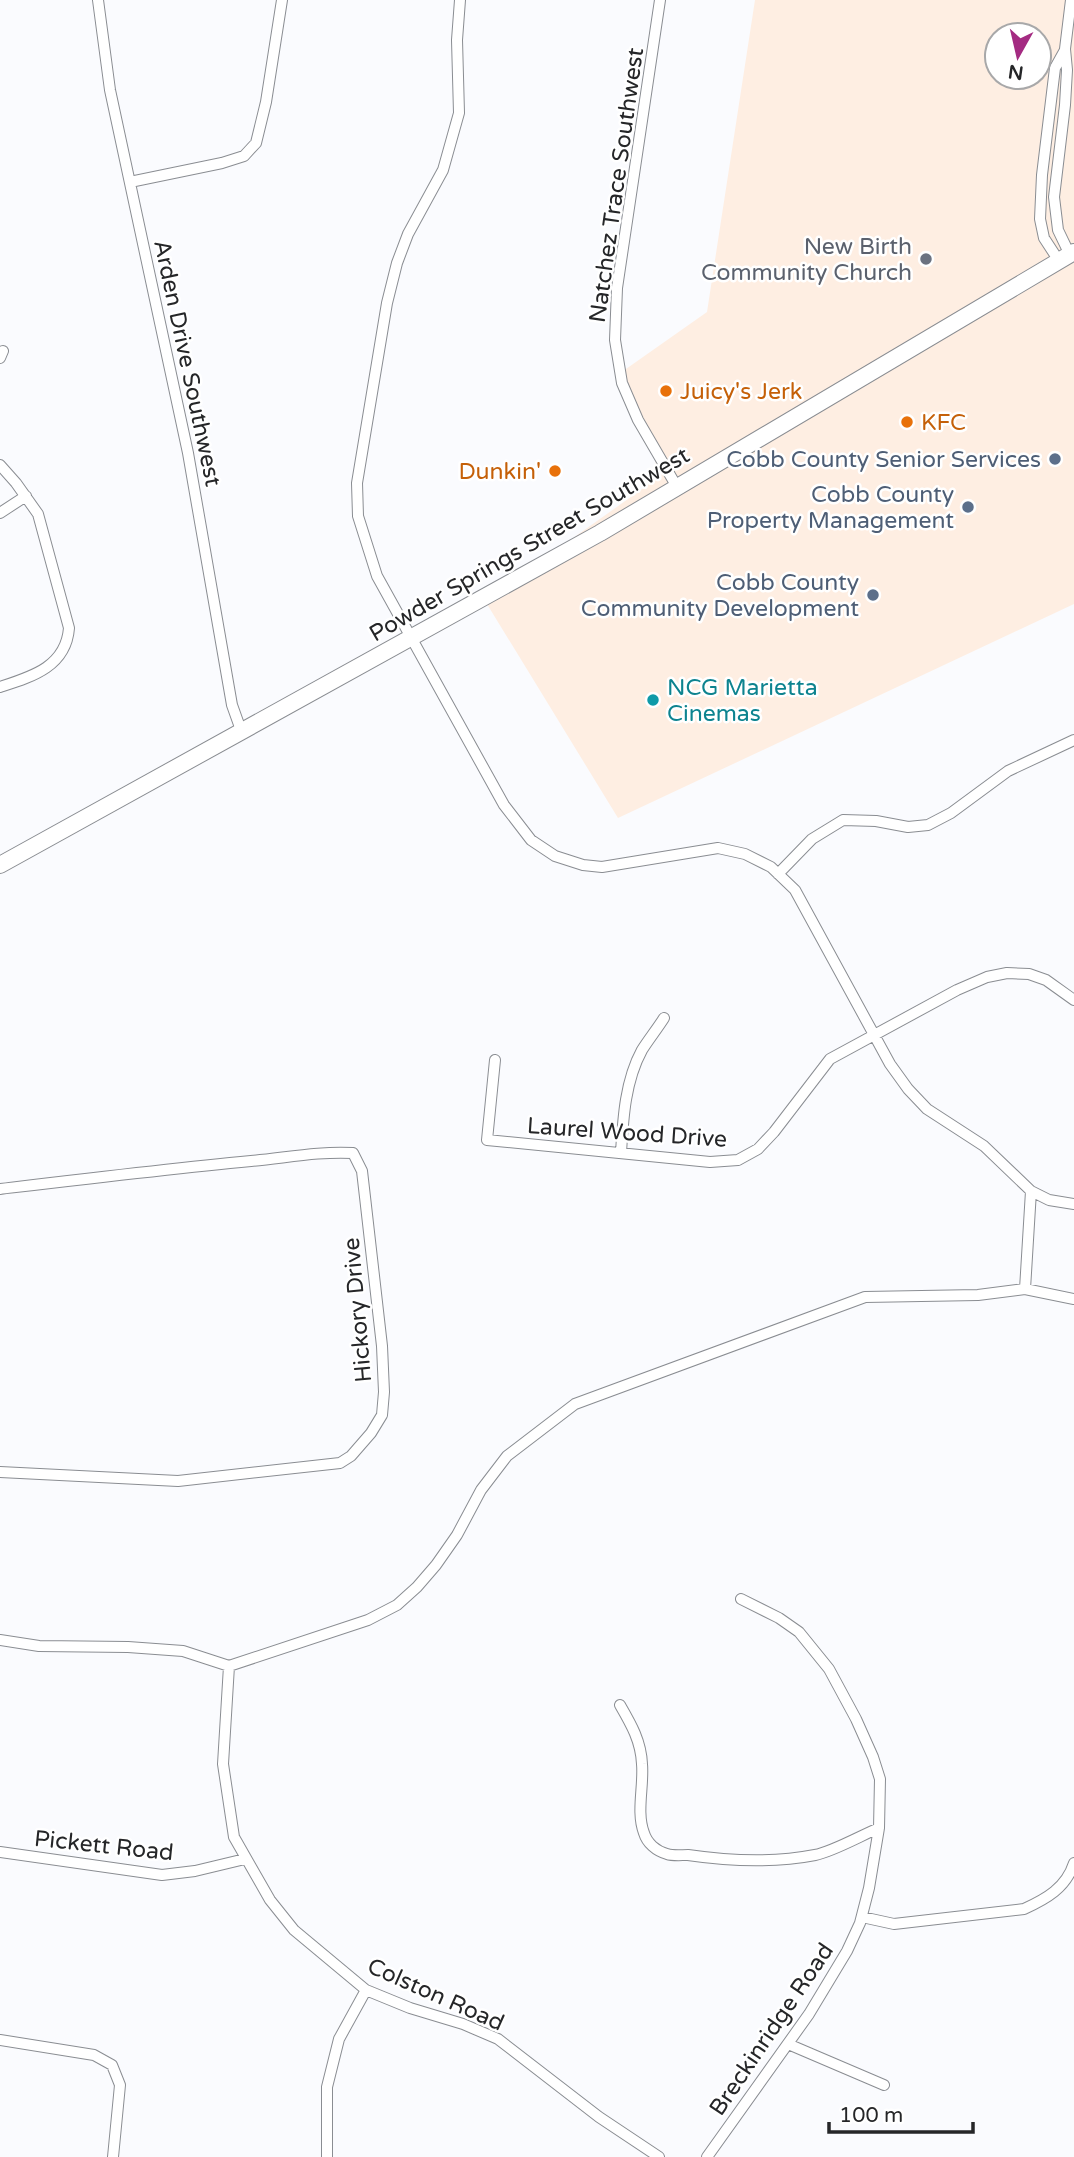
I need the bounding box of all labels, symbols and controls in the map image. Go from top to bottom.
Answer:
north arrow [983,21,1053,91]
street label: Natchez Trace Southwest [584,46,650,325]
text: N [1007,60,1025,84]
place label: New Birth Community Church [701,233,912,287]
street label: Arden Drive Southwest [147,237,227,489]
marker: New Birth Community Church [918,251,934,267]
place label: Juicy's Jerk [680,378,802,406]
marker: Juicy's Jerk [658,383,674,399]
place label: KFC [921,409,966,437]
marker: KFC [899,414,915,430]
street label: Powder Springs Street Southwest [364,441,695,648]
place label: Cobb County Senior Services [726,446,1041,474]
marker: Cobb County Senior Services [1047,451,1063,467]
place label: Dunkin' [459,458,541,486]
marker: Dunkin' [547,463,563,479]
place label: Cobb County Property Management [707,481,954,535]
marker: Cobb County Property Management [960,499,976,515]
place label: Cobb County Community Development [581,569,859,623]
marker: Cobb County Community Development [865,587,881,603]
place label: NCG Marietta Cinemas [667,674,818,728]
marker: NCG Marietta Cinemas [645,692,661,708]
street label: Laurel Wood Drive [526,1112,728,1154]
street label: Hickory Drive [338,1236,378,1383]
street label: Pickett Road [33,1825,175,1867]
street label: Breckinridge Road [704,1938,840,2121]
street label: Colston Road [363,1952,508,2038]
scale bar [829,2090,972,2134]
text: 100 m [839,2103,903,2128]

